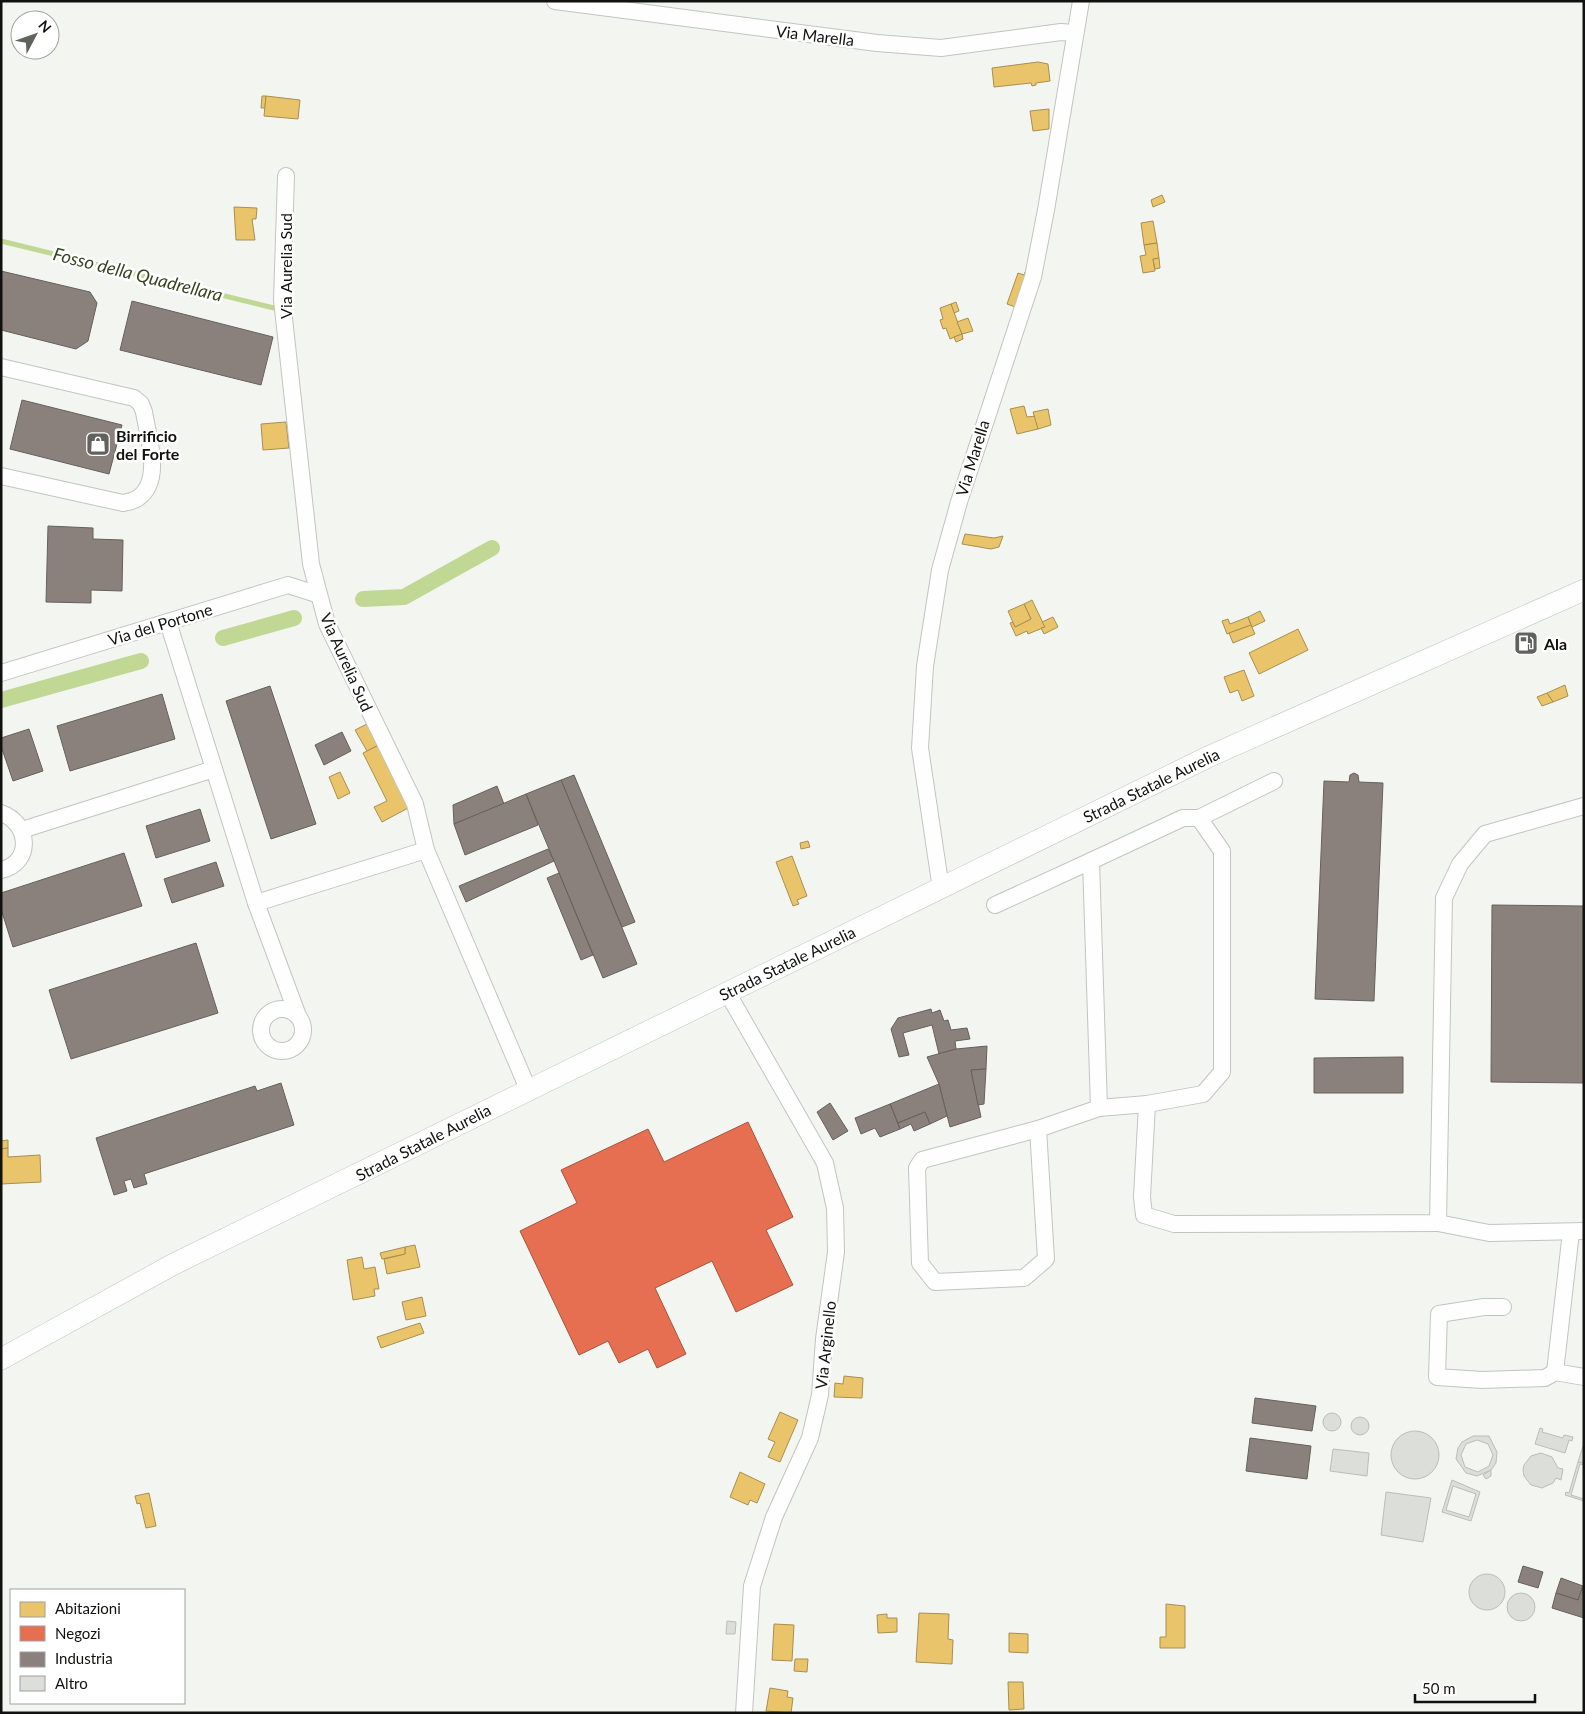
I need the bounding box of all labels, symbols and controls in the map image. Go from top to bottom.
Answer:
north arrow [10,10,60,60]
text: N [35,16,55,36]
street label: Via Marella [775,21,855,49]
street label: Via Aurelia Sud [276,213,295,319]
water label: Fosso della Quadrellara [51,242,225,306]
street label: Via Marella [951,418,993,498]
place label: Birrificio del Forte [116,426,180,463]
shop icon: Birrificio del Forte [85,431,111,457]
street label: Via del Portone [105,599,215,649]
street label: Via Aurelia Sud [317,610,377,714]
fuel station icon: Ala [1513,630,1539,656]
place label: Ala [1543,634,1567,653]
street label: Strada Statale Aurelia [1080,744,1222,826]
street label: Strada Statale Aurelia [716,922,858,1004]
street label: Strada Statale Aurelia [352,1100,494,1184]
street label: Via Arginello [811,1300,839,1390]
legend [10,1589,185,1704]
text: Abitazioni [55,1599,121,1617]
text: Negozi [55,1624,101,1642]
text: Industria [55,1649,113,1667]
scale bar [1415,1672,1535,1704]
text: Altro [55,1674,88,1692]
text: 50 m [1422,1679,1456,1697]

